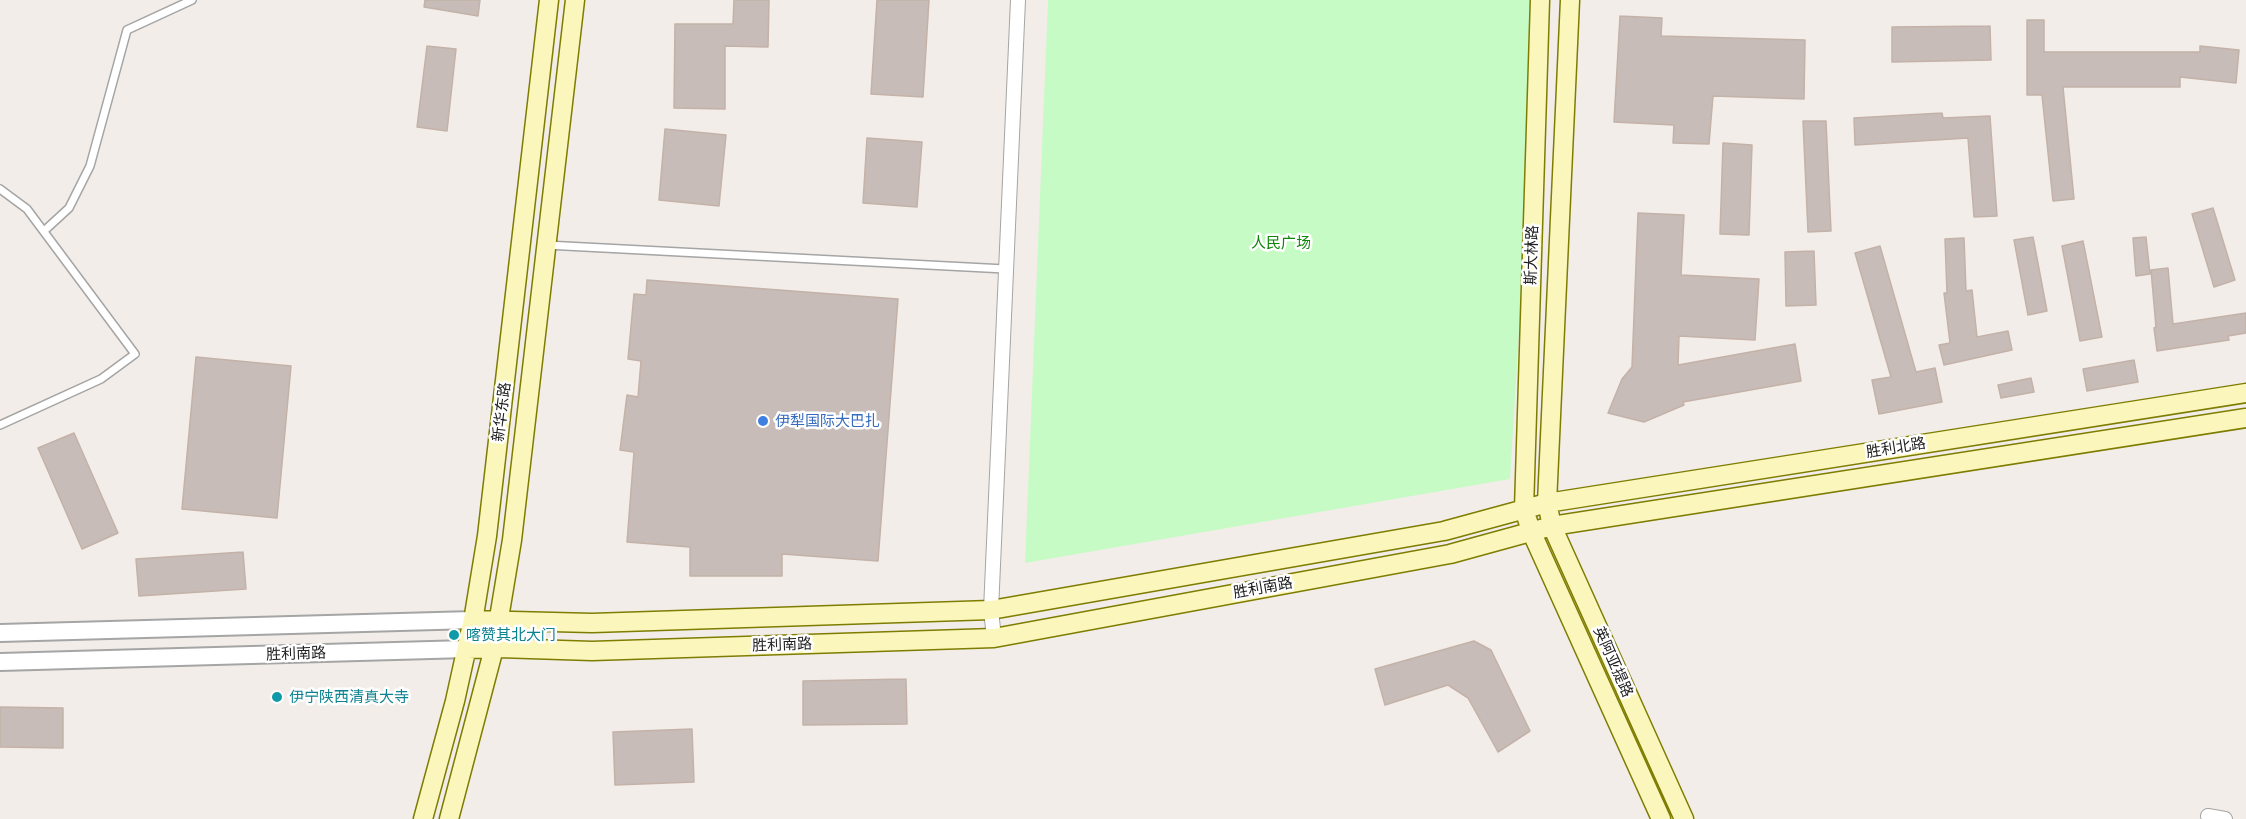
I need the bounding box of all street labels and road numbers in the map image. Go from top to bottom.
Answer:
street label: 斯大林路 [1522,225,1542,285]
street label: 新华东路 [489,381,515,443]
street label: 胜利北路 [1865,434,1927,462]
street label: 胜利南路 [1232,574,1294,602]
street label: 英阿亚提路 [1590,624,1636,700]
street label: 胜利南路 [752,635,812,655]
street label: 胜利南路 [266,644,326,664]

